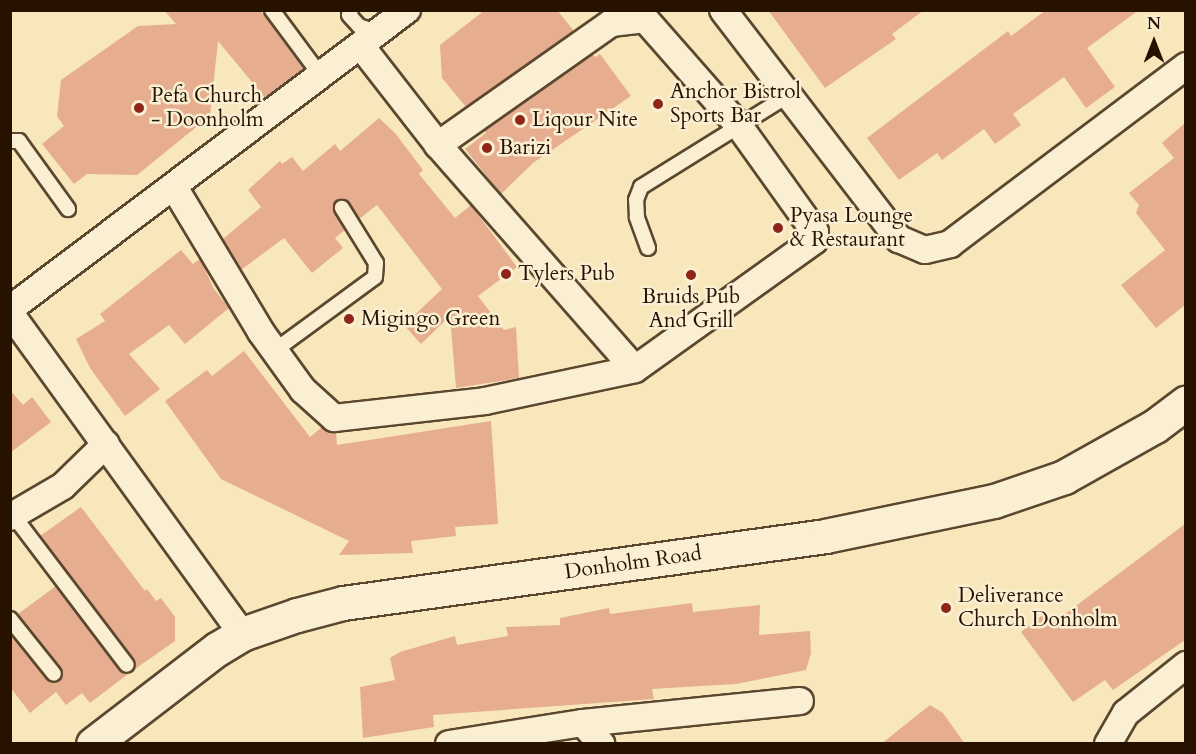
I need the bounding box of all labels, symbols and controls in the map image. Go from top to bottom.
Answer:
north arrow [1124,12,1184,72]
text: N [1147,13,1161,35]
place label: Anchor Bistrol Sports Bar [670,79,801,129]
place label: Pefa Church - Doonholm [151,83,264,133]
marker: Anchor Bistrol Sports Bar [651,97,665,111]
marker: Pefa Church - Doonholm [132,101,146,115]
place label: Liqour Nite [532,107,638,133]
marker: Liqour Nite [513,113,527,127]
place label: Barizi [499,135,551,161]
marker: Barizi [480,141,494,155]
place label: Pyasa Lounge & Restaurant [790,203,913,253]
marker: Pyasa Lounge & Restaurant [771,221,785,235]
place label: Tylers Pub [518,261,615,287]
marker: Tylers Pub [499,267,513,281]
marker: Bruids Pub And Grill [684,268,698,282]
place label: Bruids Pub And Grill [642,284,740,334]
place label: Migingo Green [361,306,500,332]
marker: Migingo Green [342,312,356,326]
street label: Donholm Road [563,541,703,585]
place label: Deliverance Church Donholm [958,583,1118,633]
marker: Deliverance Church Donholm [939,601,953,615]

